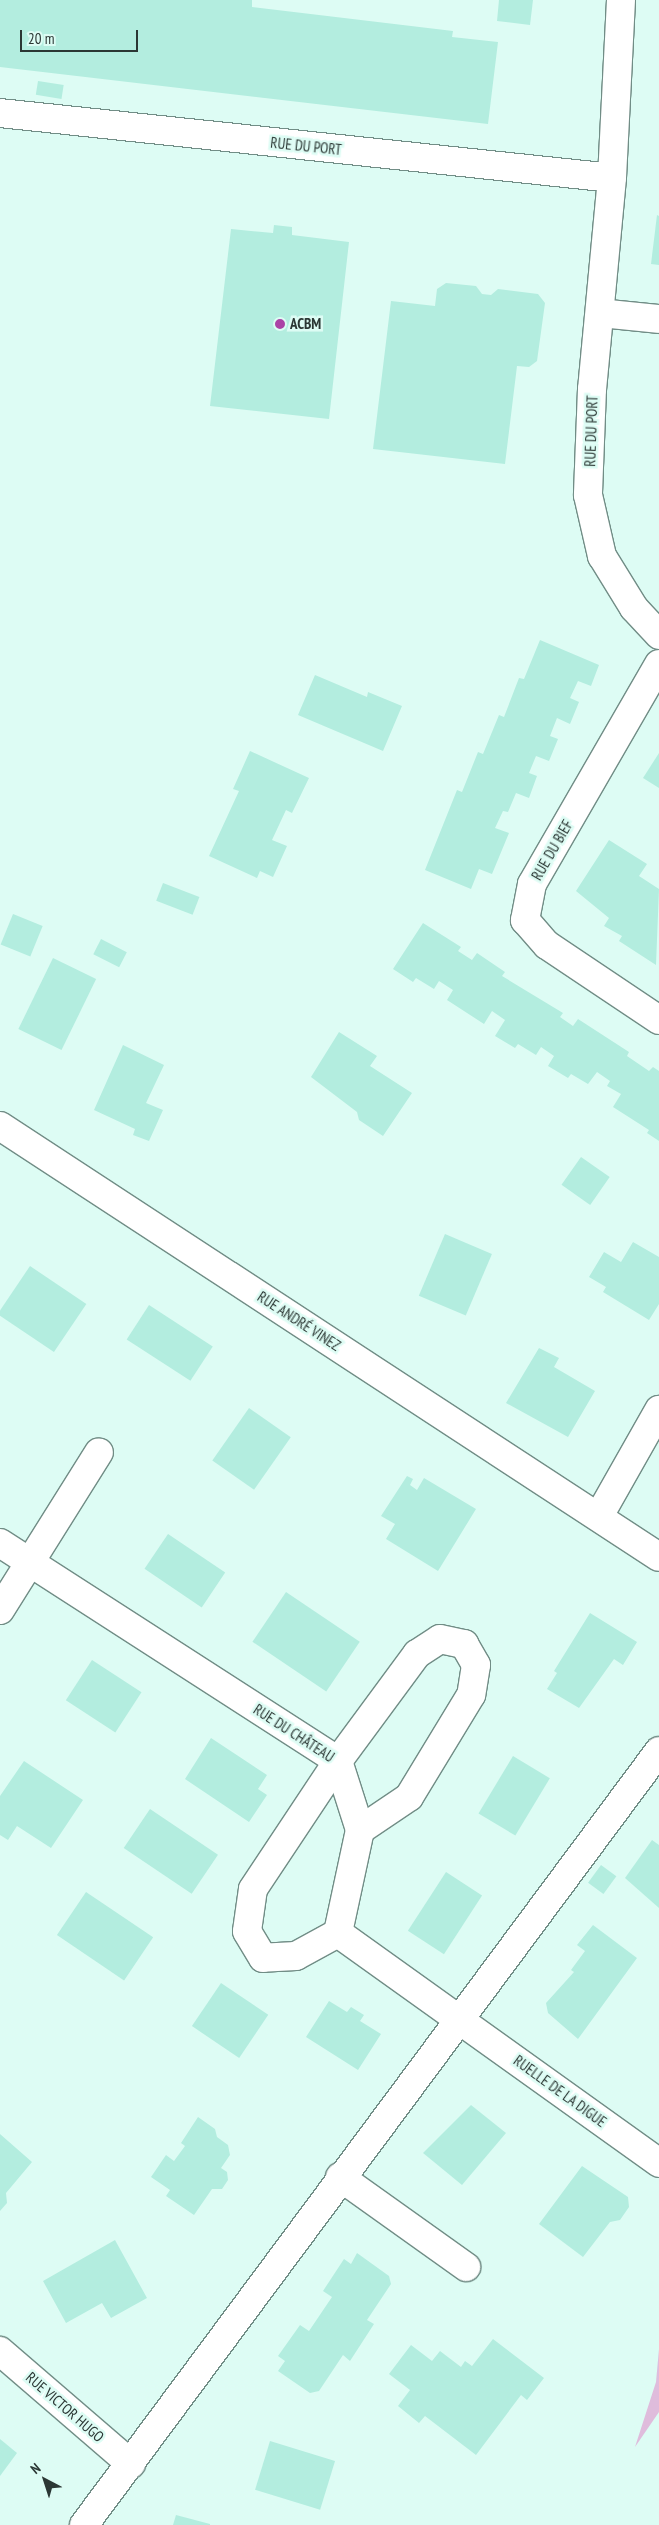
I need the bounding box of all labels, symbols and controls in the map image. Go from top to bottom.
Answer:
scale bar [22,20,140,52]
text: 20 m [28,29,54,48]
street label: RUE DU PORT [270,133,342,159]
place label: ACBM [290,315,321,333]
marker: ACBM [274,318,286,330]
street label: RUE DU PORT [581,395,601,467]
street label: RUE DU BIEF [528,817,576,883]
street label: RUE ANDRÉ VINEZ [254,1287,344,1355]
street label: RUE DU CHÂTEAU [250,1700,338,1766]
street label: RUELLE DE LA DIGUE [510,2051,610,2131]
street label: RUE VICTOR HUGO [22,2368,108,2446]
north arrow [20,2455,70,2505]
text: N [27,2459,44,2478]

